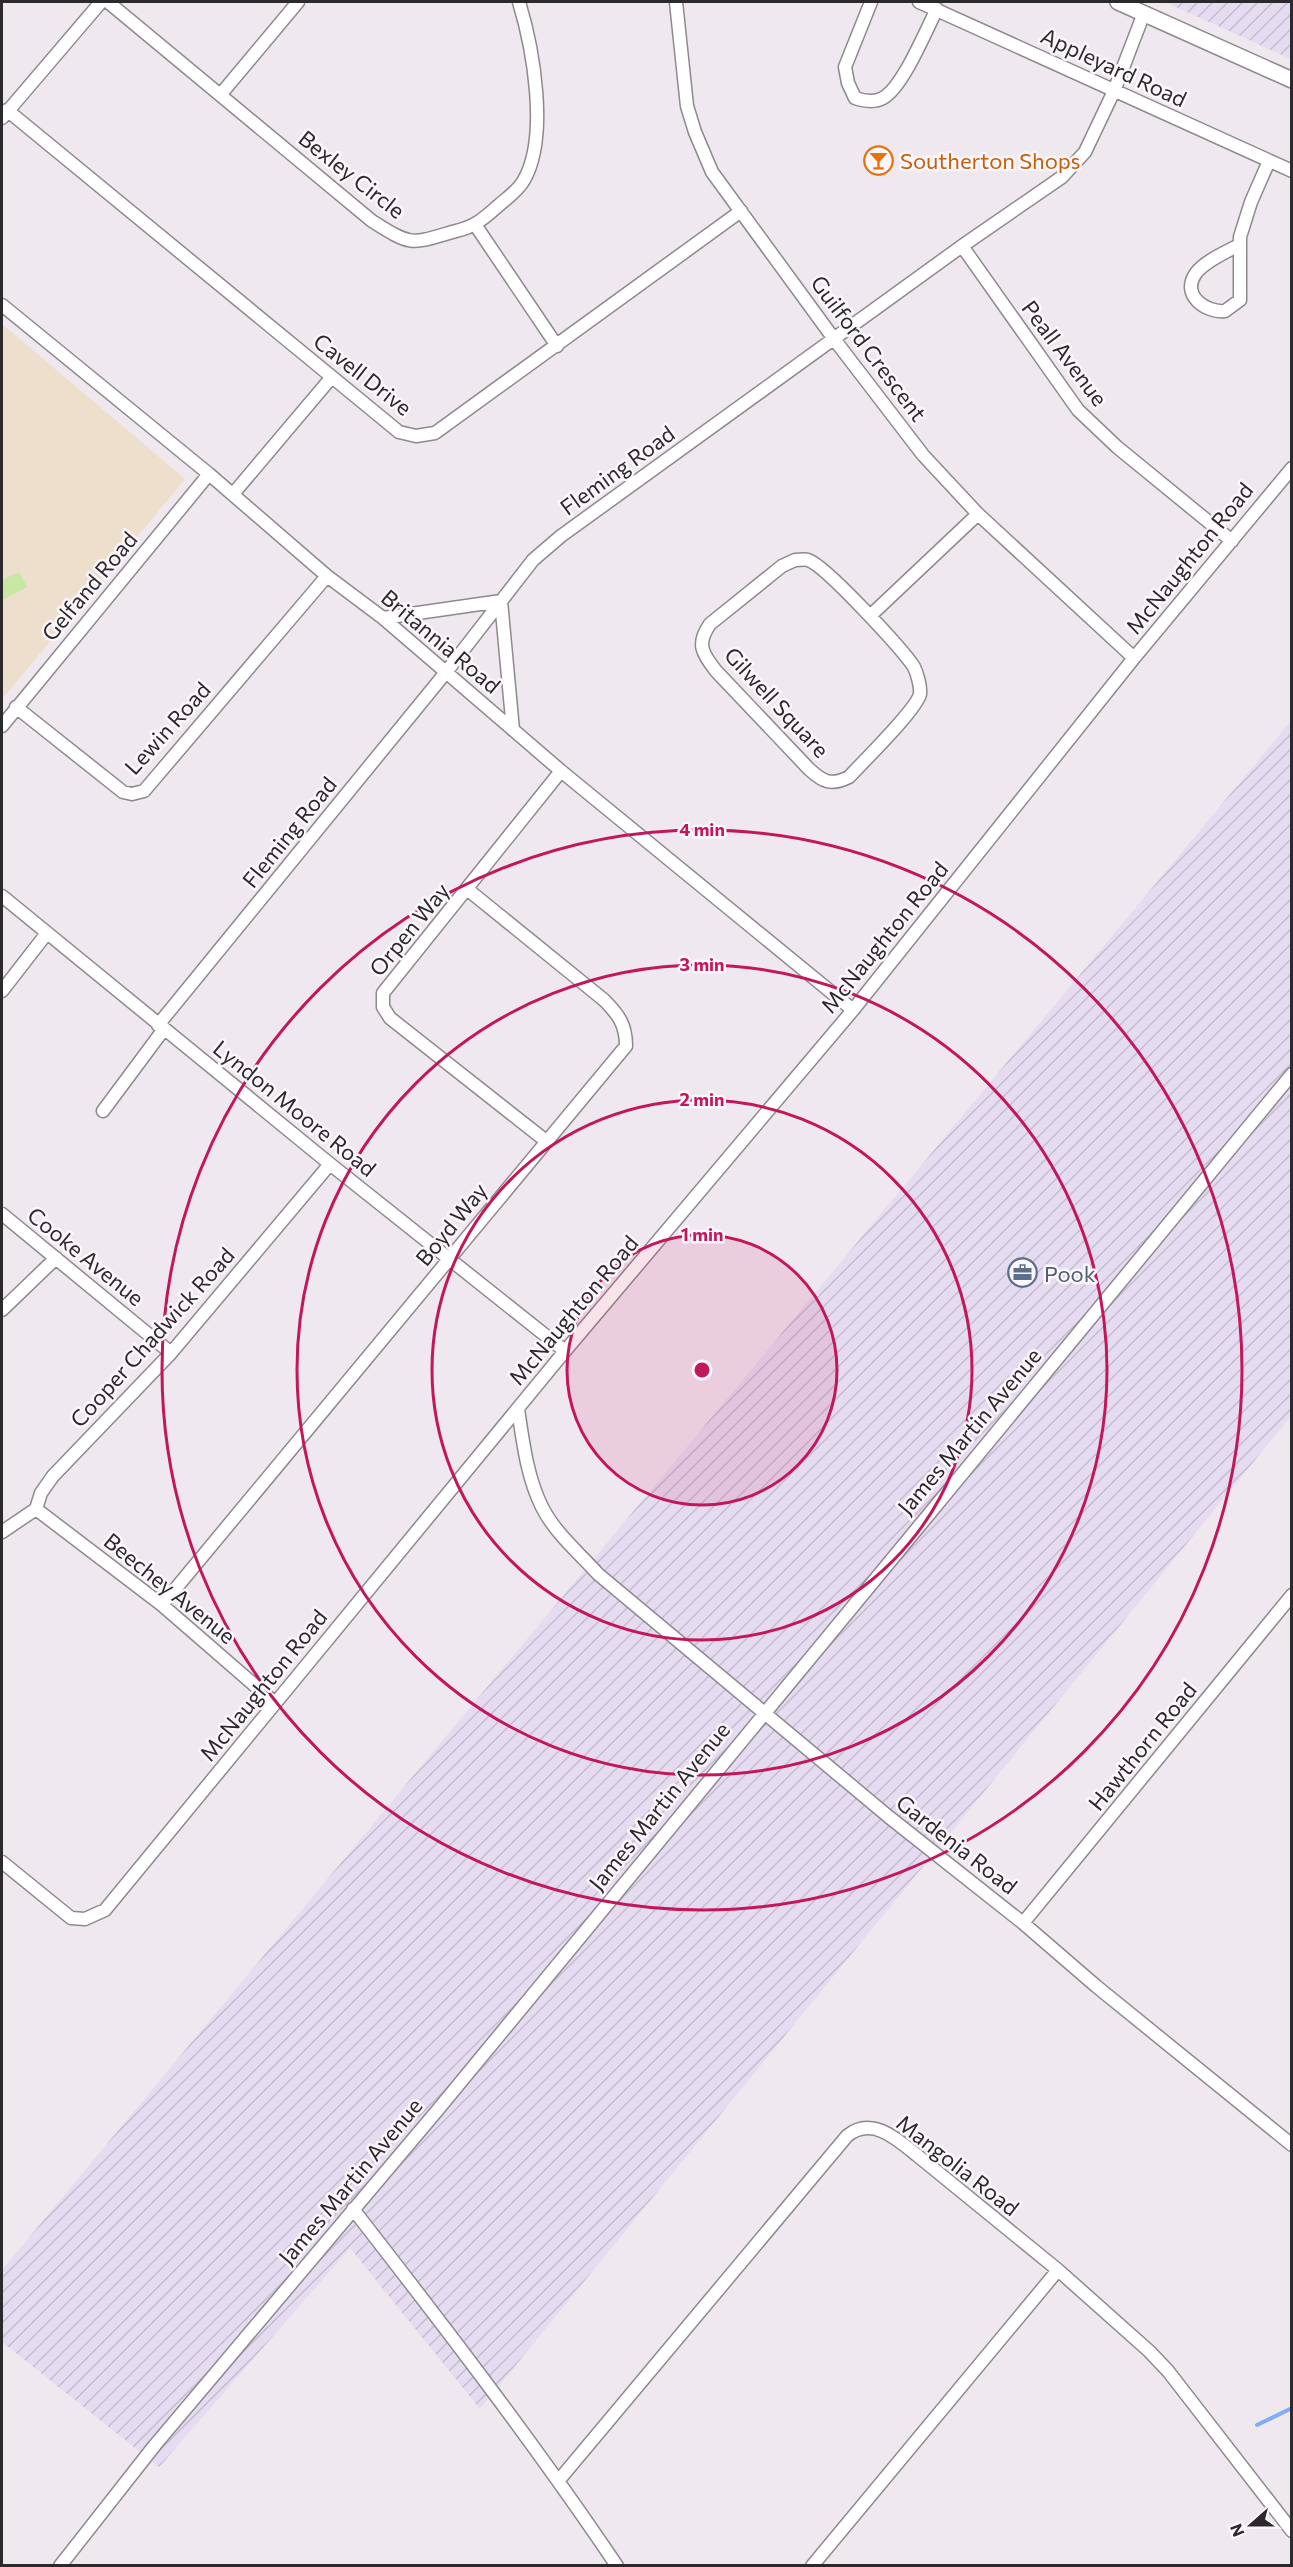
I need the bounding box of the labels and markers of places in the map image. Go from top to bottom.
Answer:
bar icon: Southerton Shops [863,144,895,176]
place label: Southerton Shops [900,147,1081,174]
office icon: Pook [1007,1257,1039,1289]
place label: Pook [1044,1260,1096,1287]
centre of rings [692,1360,712,1380]

